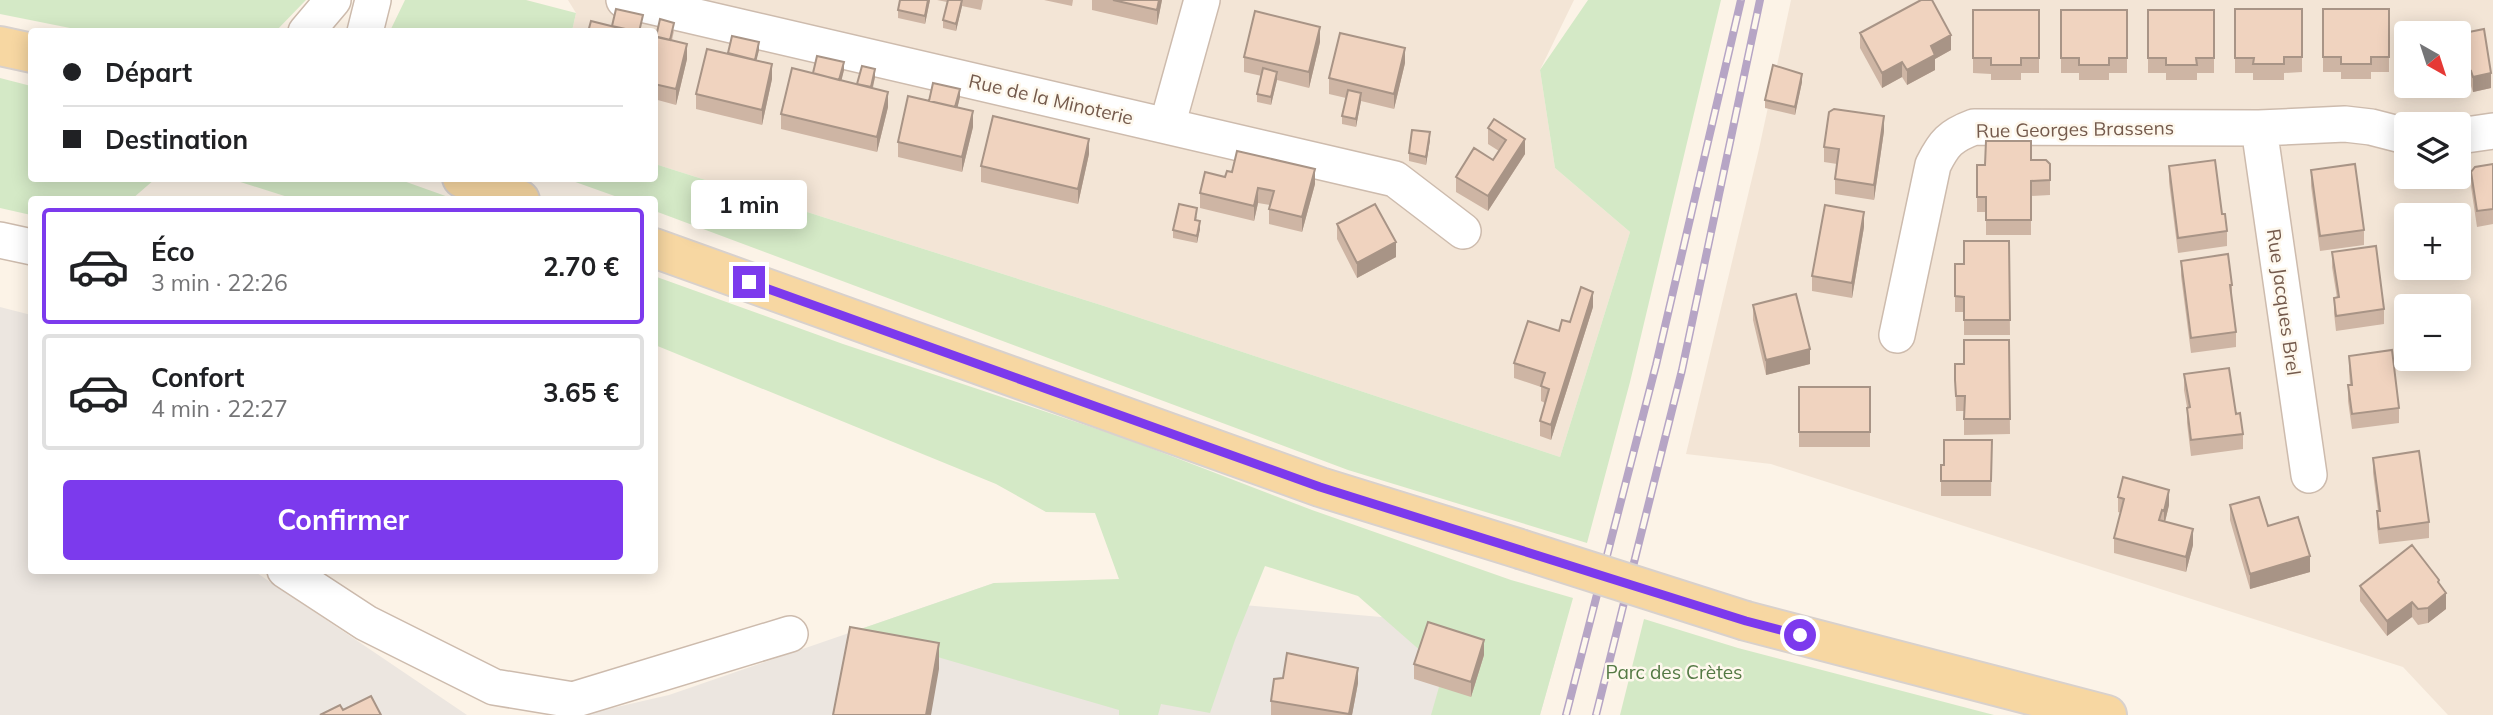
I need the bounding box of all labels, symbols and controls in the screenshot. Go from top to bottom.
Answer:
north arrow [2394,21,2471,98]
map controls [2394,21,2471,371]
text: Départ [105,56,192,89]
street label: Rue de la Minoterie [966,68,1136,130]
button: layers [2394,112,2471,189]
street label: Rue Georges Brassens [1976,115,2174,143]
text: Destination [105,123,248,156]
callout: 1 min [691,180,807,230]
text: 1 min [719,190,779,219]
button: + [2394,203,2471,280]
street label: Rue Jacques Brel [2262,227,2306,377]
icon: car [67,235,130,298]
text: Éco [151,235,195,268]
text: 2.70 € [543,250,619,283]
route end [733,266,765,298]
text: 3 min · 22:26 [151,268,288,297]
button: − [2394,294,2471,371]
icon: car [67,361,130,424]
text: Confort [151,361,244,394]
text: 3.65 € [543,376,619,409]
text: 4 min · 22:27 [151,394,288,423]
button: Confirmer [63,480,623,560]
route start [1784,619,1816,651]
park label: Parc des Crètes [1606,660,1743,684]

